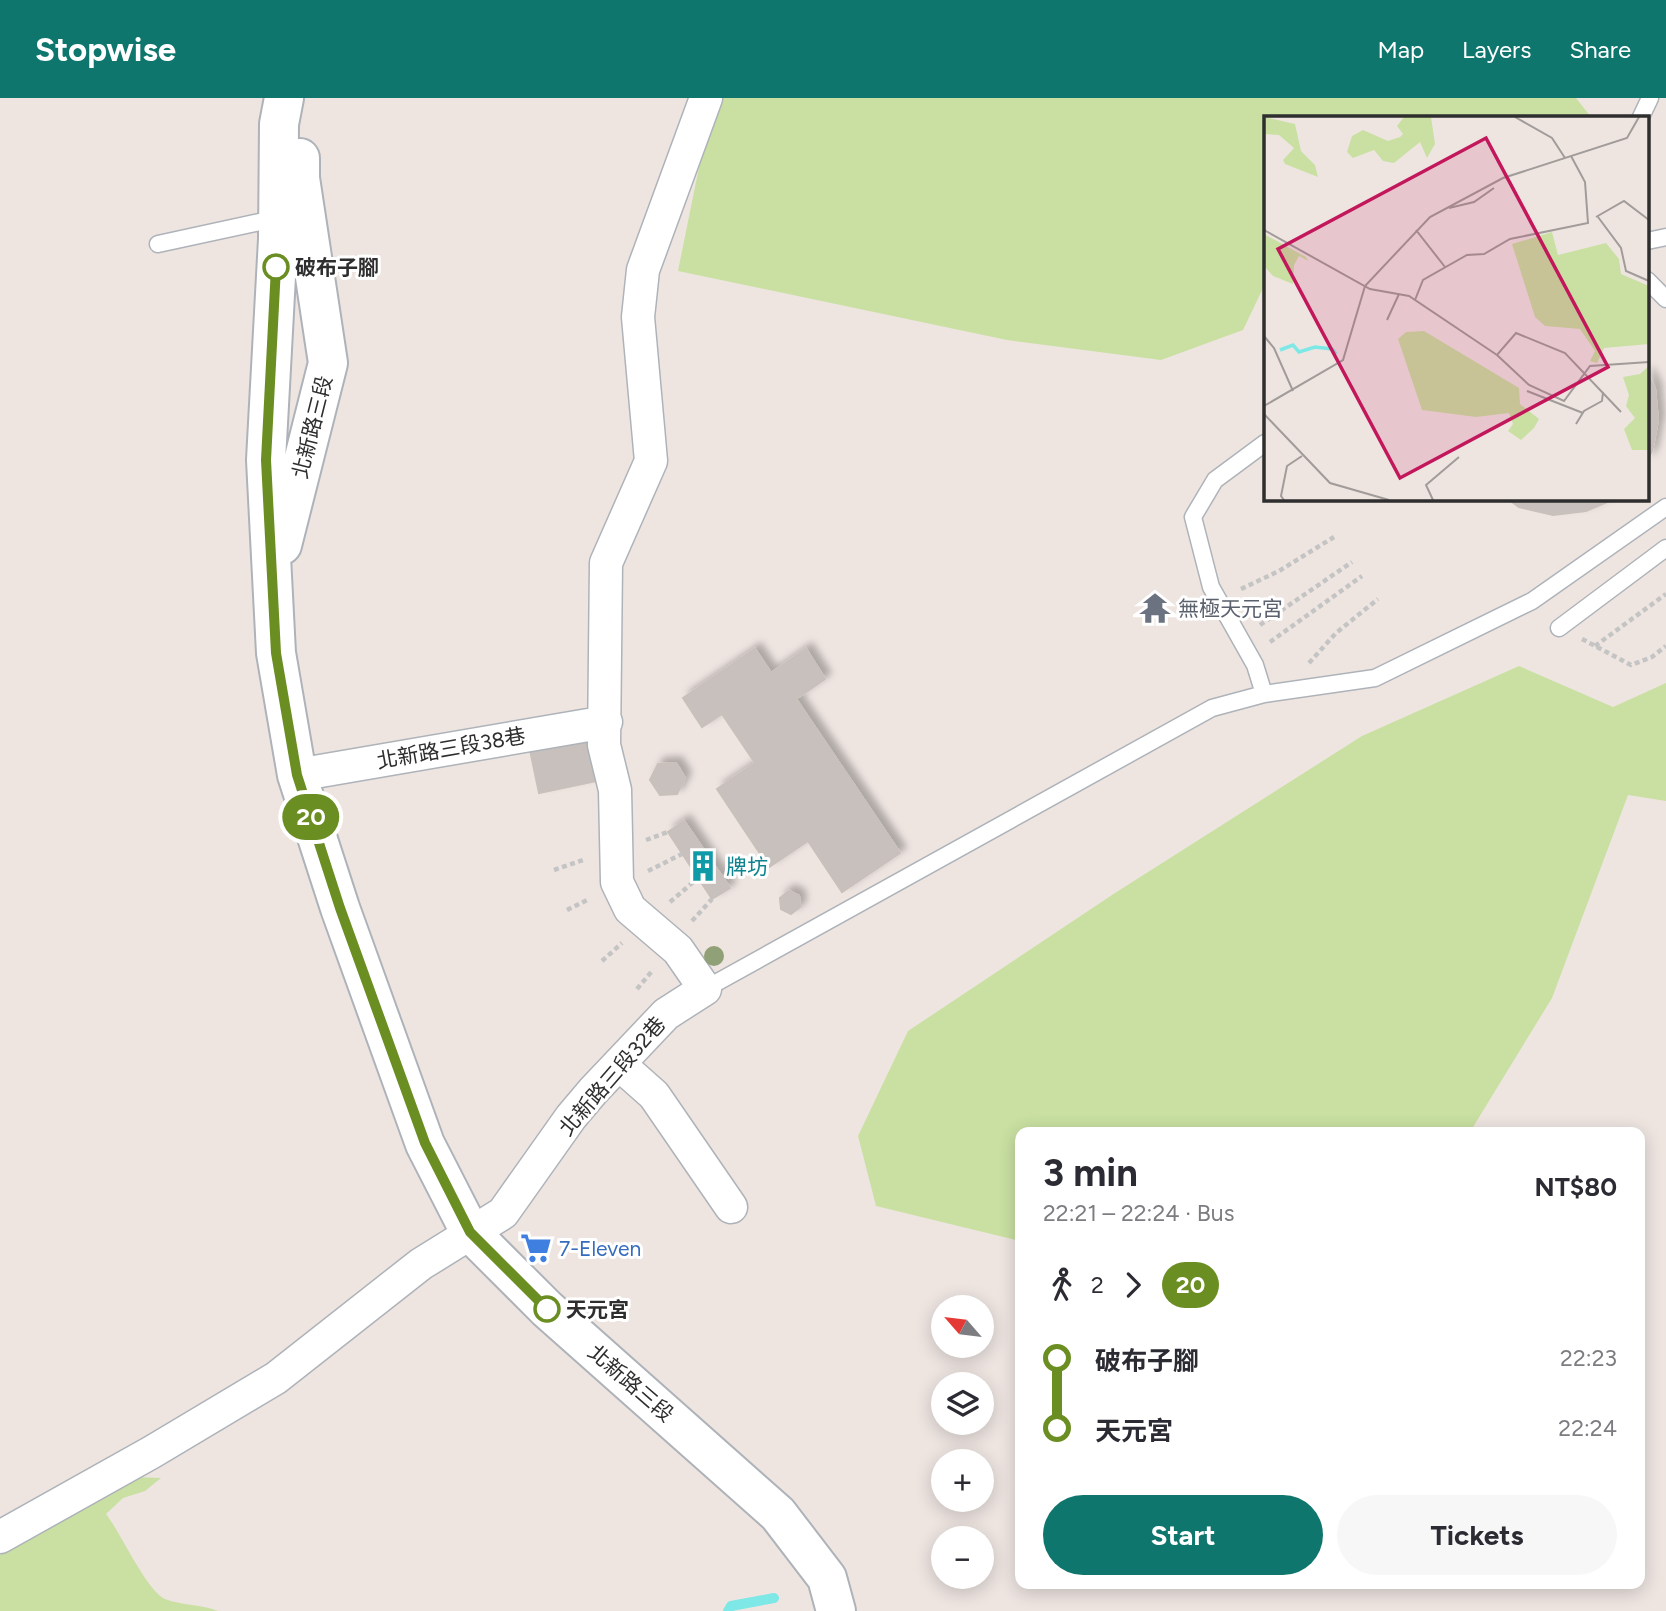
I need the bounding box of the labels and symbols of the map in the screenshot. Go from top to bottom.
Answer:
inset map [1264,116,1648,500]
marker: 破布子腳 [263,254,289,280]
place label: 破布子腳 [295,255,379,280]
street label: 北新路三段 [287,373,337,481]
temple icon: 無極天元宮 [1138,591,1172,625]
place label: 無極天元宮 [1178,596,1283,621]
street label: 北新路三段38巷 [375,723,527,773]
line badge: 20 [280,794,342,840]
building icon: 牌坊 [686,849,720,883]
place label: 牌坊 [726,854,768,879]
street label: 北新路三段32巷 [554,1012,670,1140]
supermarket icon: 7-Eleven [519,1231,553,1265]
place label: 7-Eleven [559,1236,641,1261]
north arrow [931,1295,994,1358]
marker: 天元宮 [534,1296,560,1322]
place label: 天元宮 [566,1297,629,1322]
street label: 北新路三段 [583,1339,679,1427]

